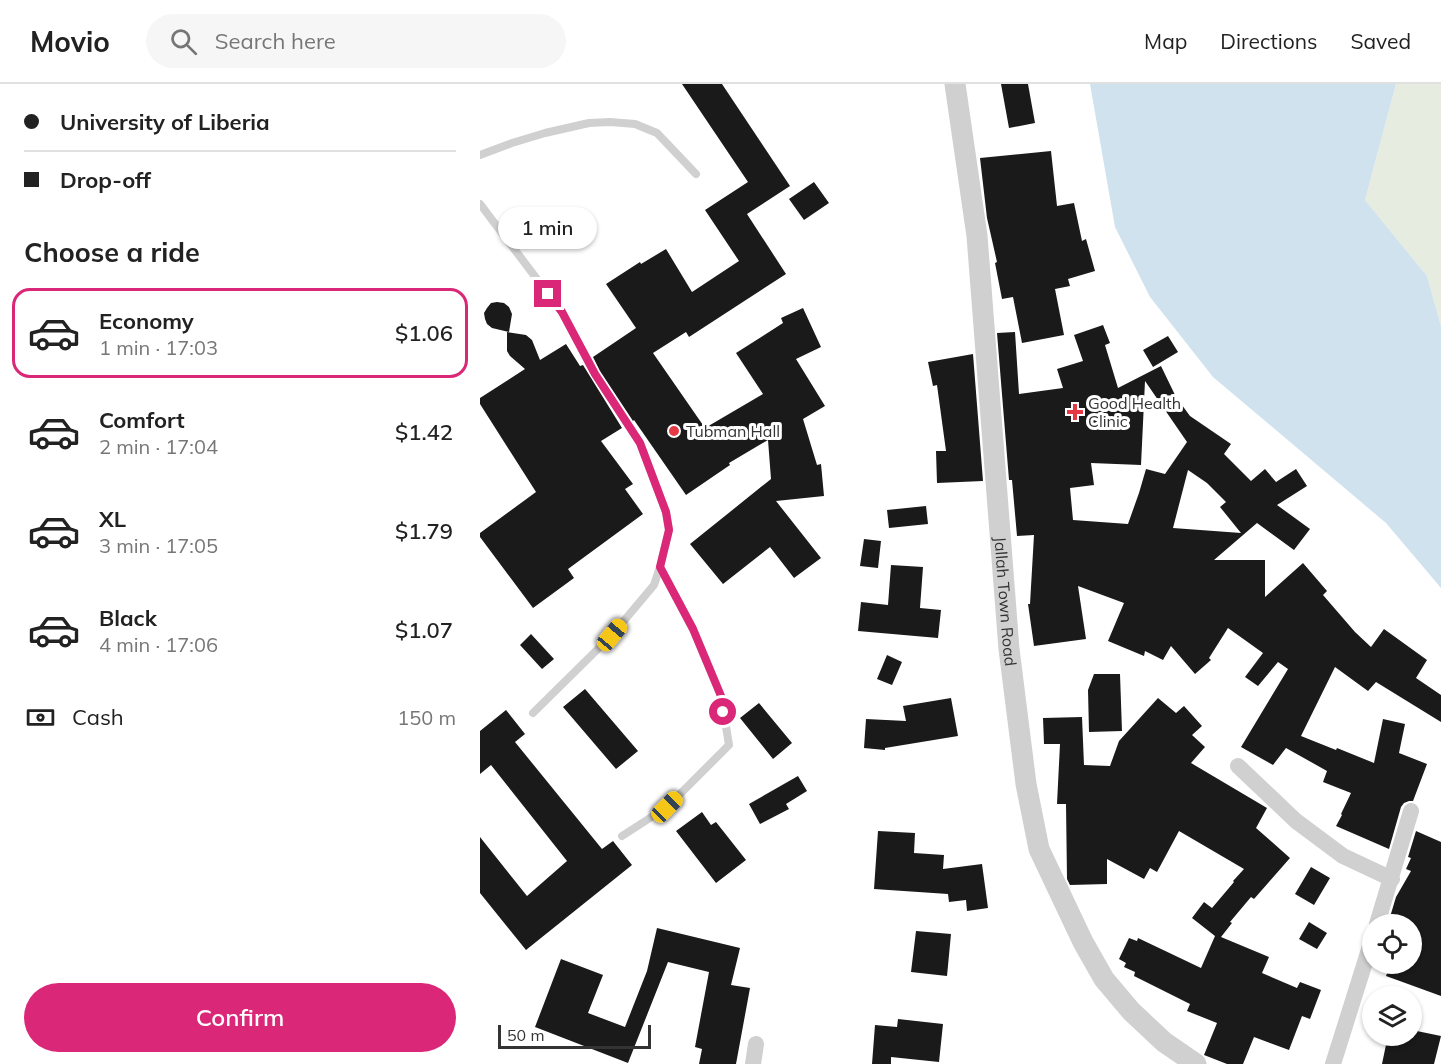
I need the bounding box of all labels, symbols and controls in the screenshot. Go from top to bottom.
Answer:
search box [146,14,566,68]
text: Movio [30,24,110,59]
icon: search [167,25,200,58]
text: Search here [215,27,336,55]
text: Map [1144,28,1187,54]
text: Directions [1220,28,1317,54]
text: Saved [1350,28,1411,54]
text: University of Liberia [60,108,270,136]
text: Drop-off [60,166,151,194]
callout: 1 min [499,207,598,249]
text: 1 min [522,215,573,240]
text: Choose a ride [24,235,200,269]
route end [534,280,561,307]
icon: car [27,306,81,360]
text: Economy [99,307,194,335]
text: $1.06 [395,319,453,347]
text: 1 min · 17:03 [99,335,218,360]
place label: Good Health Clinic [1088,393,1181,431]
marker: Good Health Clinic [1066,403,1084,421]
icon: car [27,405,81,459]
text: Comfort [99,406,185,434]
text: $1.42 [395,418,453,446]
place label: Tubman Hall [686,421,780,441]
marker: Tubman Hall [667,424,681,438]
text: 2 min · 17:04 [99,434,218,459]
icon: car [27,504,81,558]
text: XL [99,505,126,533]
text: $1.79 [395,517,453,545]
text: 3 min · 17:05 [99,533,218,558]
street label: Jallah Town Road [990,536,1021,667]
icon: car [27,603,81,657]
text: Black [99,604,157,632]
car [594,615,630,655]
text: $1.07 [395,616,453,644]
text: 4 min · 17:06 [99,632,218,657]
route start [709,698,736,725]
icon: cash [24,701,57,734]
text: Cash [72,703,124,731]
text: 150 m [397,705,456,730]
car [648,788,686,826]
map controls [1362,914,1422,1046]
button: locate [1362,914,1422,974]
button: Confirm [24,983,456,1052]
button: layers [1362,986,1422,1046]
scale bar [498,1022,651,1050]
text: 50 m [507,1025,544,1045]

